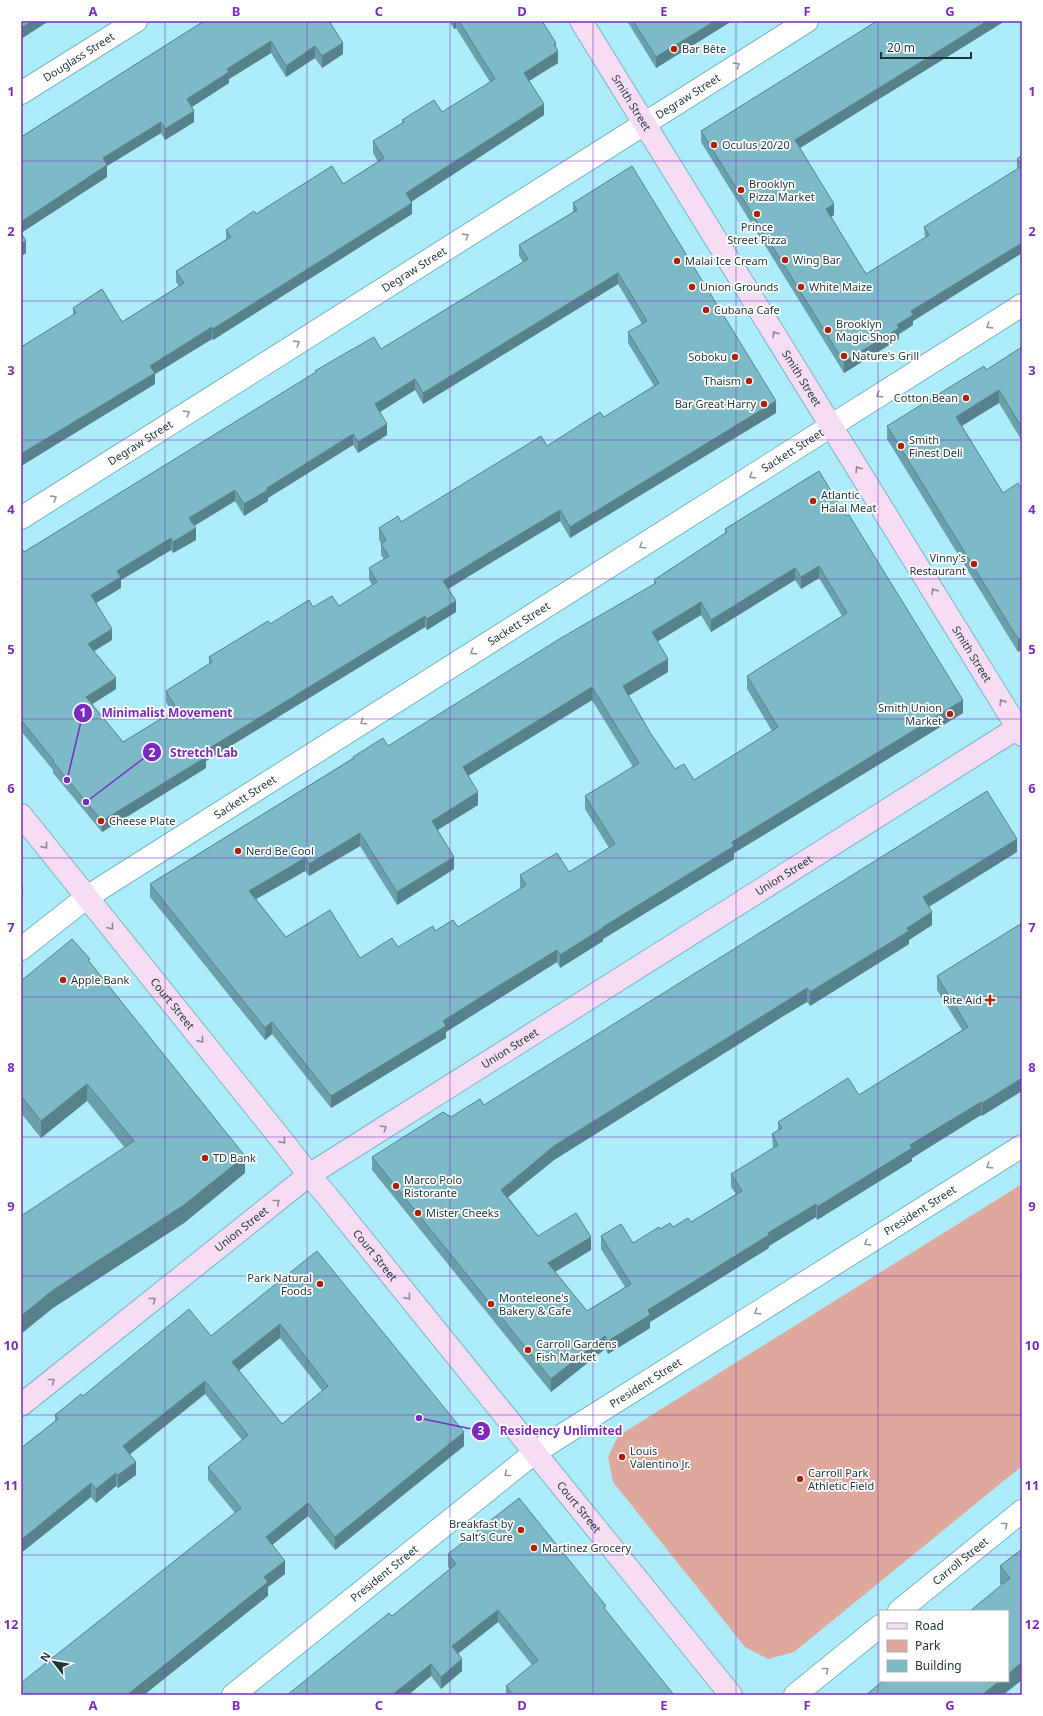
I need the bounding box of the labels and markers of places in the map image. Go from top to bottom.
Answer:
place label: Bar Bête [682,41,726,56]
marker: Bar Bête [669,44,679,54]
place label: Oculus 20/20 [722,137,790,152]
marker: Oculus 20/20 [709,140,719,150]
place label: Brooklyn Pizza Market [749,176,815,204]
marker: Brooklyn Pizza Market [736,185,746,195]
marker: Prince Street Pizza [752,209,762,219]
place label: Prince Street Pizza [727,219,787,247]
place label: Wing Bar [793,252,841,267]
place label: Malai Ice Cream [685,253,768,268]
marker: Wing Bar [780,255,790,265]
marker: Malai Ice Cream [672,256,682,266]
place label: Union Grounds [700,279,779,294]
place label: White Maize [809,279,872,294]
marker: Union Grounds [687,282,697,292]
marker: White Maize [796,282,806,292]
place label: Cubana Cafe [714,302,780,317]
marker: Cubana Cafe [701,305,711,315]
place label: Brooklyn Magic Shop [836,316,896,344]
marker: Brooklyn Magic Shop [823,325,833,335]
place label: Nature's Grill [852,348,919,363]
place label: Soboku [688,349,727,364]
marker: Nature's Grill [839,351,849,361]
marker: Soboku [730,352,740,362]
place label: Thaism [704,373,741,388]
marker: Thaism [744,376,754,386]
place label: Cotton Bean [894,390,958,405]
marker: Cotton Bean [961,393,971,403]
place label: Bar Great Harry [675,396,756,411]
marker: Bar Great Harry [759,399,769,409]
place label: Smith Finest Deli [909,432,963,460]
marker: Smith Finest Deli [896,441,906,451]
place label: Atlantic Halal Meat [821,487,876,515]
marker: Atlantic Halal Meat [808,496,818,506]
place label: Vinny's Restaurant [909,550,966,578]
marker: Vinny's Restaurant [969,559,979,569]
place label: Smith Union Market [878,700,942,728]
callout: Minimalist Movement [73,701,240,725]
marker: Smith Union Market [945,709,955,719]
callout: Stretch Lab [142,740,246,764]
place label: Cheese Plate [109,813,175,828]
marker: Cheese Plate [96,816,106,826]
place label: Nerd Be Cool [246,843,314,858]
marker: Nerd Be Cool [233,846,243,856]
place label: Apple Bank [71,972,130,987]
marker: Apple Bank [58,975,68,985]
place label: Rite Aid [943,992,982,1007]
marker: Rite Aid [985,995,995,1005]
place label: TD Bank [213,1150,256,1165]
marker: TD Bank [200,1153,210,1163]
place label: Marco Polo Ristorante [404,1172,462,1200]
marker: Marco Polo Ristorante [391,1181,401,1191]
place label: Mister Cheeks [426,1205,499,1220]
marker: Mister Cheeks [413,1208,423,1218]
place label: Park Natural Foods [247,1270,312,1298]
marker: Park Natural Foods [315,1279,325,1289]
place label: Monteleone's Bakery & Cafe [499,1290,571,1318]
marker: Monteleone's Bakery & Cafe [486,1299,496,1309]
place label: Carroll Gardens Fish Market [536,1336,617,1364]
marker: Carroll Gardens Fish Market [523,1345,533,1355]
callout: Residency Unlimited [471,1419,630,1443]
place label: Louis Valentino Jr. [630,1443,690,1471]
marker: Louis Valentino Jr. [617,1452,627,1462]
place label: Carroll Park Athletic Field [808,1465,874,1493]
marker: Carroll Park Athletic Field [795,1474,805,1484]
place label: Breakfast by Salt’s Cure [449,1516,513,1544]
marker: Breakfast by Salt’s Cure [516,1525,526,1535]
place label: Martinez Grocery [542,1540,631,1555]
marker: Martinez Grocery [529,1543,539,1553]

